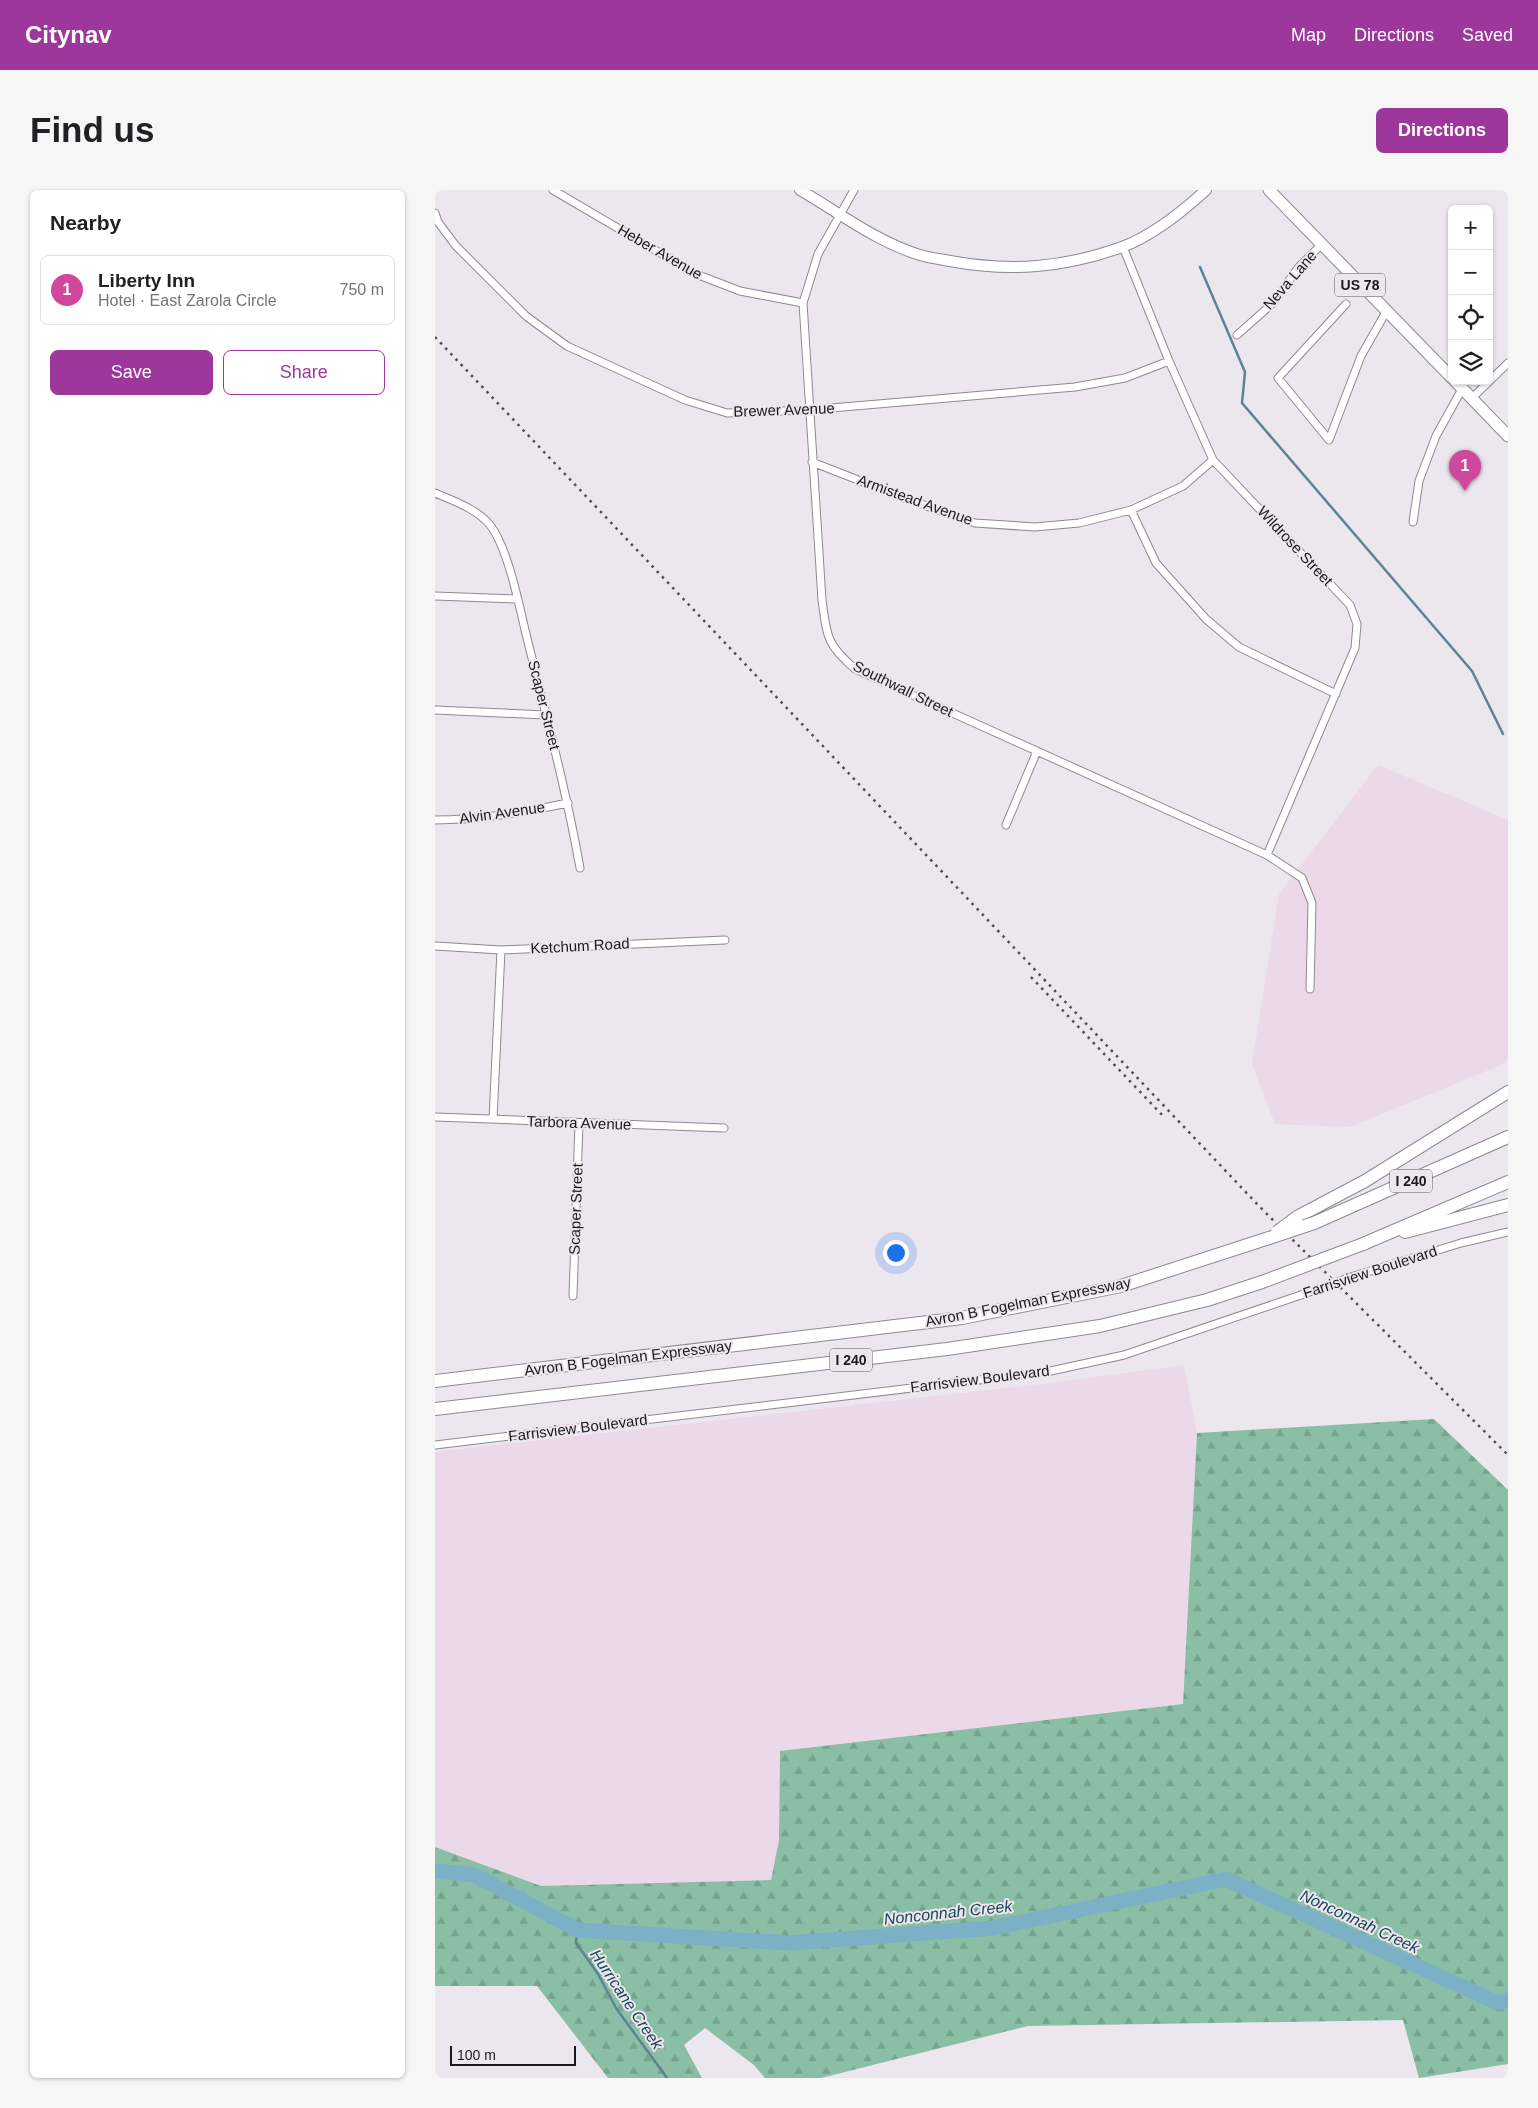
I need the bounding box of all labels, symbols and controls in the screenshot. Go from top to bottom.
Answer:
text: Citynav [25,21,112,48]
text: Map [1291,25,1326,45]
text: Directions [1354,25,1434,45]
text: Saved [1462,25,1513,45]
button: Directions [1376,108,1508,153]
text: Find us [30,110,154,149]
map controls [1448,205,1493,385]
button: + [1448,205,1493,250]
text: Nearby [50,211,121,234]
street label: Heber Avenue [615,221,706,283]
street label: Neva Lane [1259,247,1320,313]
button: − [1448,250,1493,295]
text: Liberty Inn [98,270,195,291]
road number: US 78 [1335,274,1385,296]
text: 1 [63,281,71,298]
text: 750 m [340,281,384,298]
text: Hotel · East Zarola Circle [98,292,277,309]
button: locate [1448,295,1493,340]
button: layers [1448,340,1493,385]
button: Save [50,350,213,395]
button: Share [223,350,385,395]
street label: Brewer Avenue [733,399,835,420]
pin: 1 [1449,450,1481,491]
street label: Armistead Avenue [855,471,975,528]
street label: Wildrose Street [1254,502,1337,590]
street label: Southwall Street [850,657,957,720]
street label: Scaper Street [525,658,564,752]
street label: Alvin Avenue [458,798,546,827]
street label: Ketchum Road [530,934,630,957]
street label: Tarbora Avenue [526,1112,632,1133]
street label: Scaper Street [565,1162,586,1255]
road number: I 240 [1390,1169,1432,1192]
your location [883,1240,909,1266]
street label: Farrisview Boulevard [1301,1242,1439,1301]
street label: Avron B Fogelman Expressway [924,1273,1133,1330]
street label: Avron B Fogelman Expressway [523,1336,733,1379]
road number: I 240 [830,1348,872,1372]
street label: Farrisview Boulevard [909,1362,1050,1395]
street label: Farrisview Boulevard [507,1411,648,1444]
water label: Nonconnah Creek [1298,1886,1423,1957]
water label: Nonconnah Creek [883,1897,1014,1928]
water label: Hurricane Creek [587,1946,667,2053]
scale bar [450,2043,576,2066]
text: 100 m [457,2047,496,2063]

